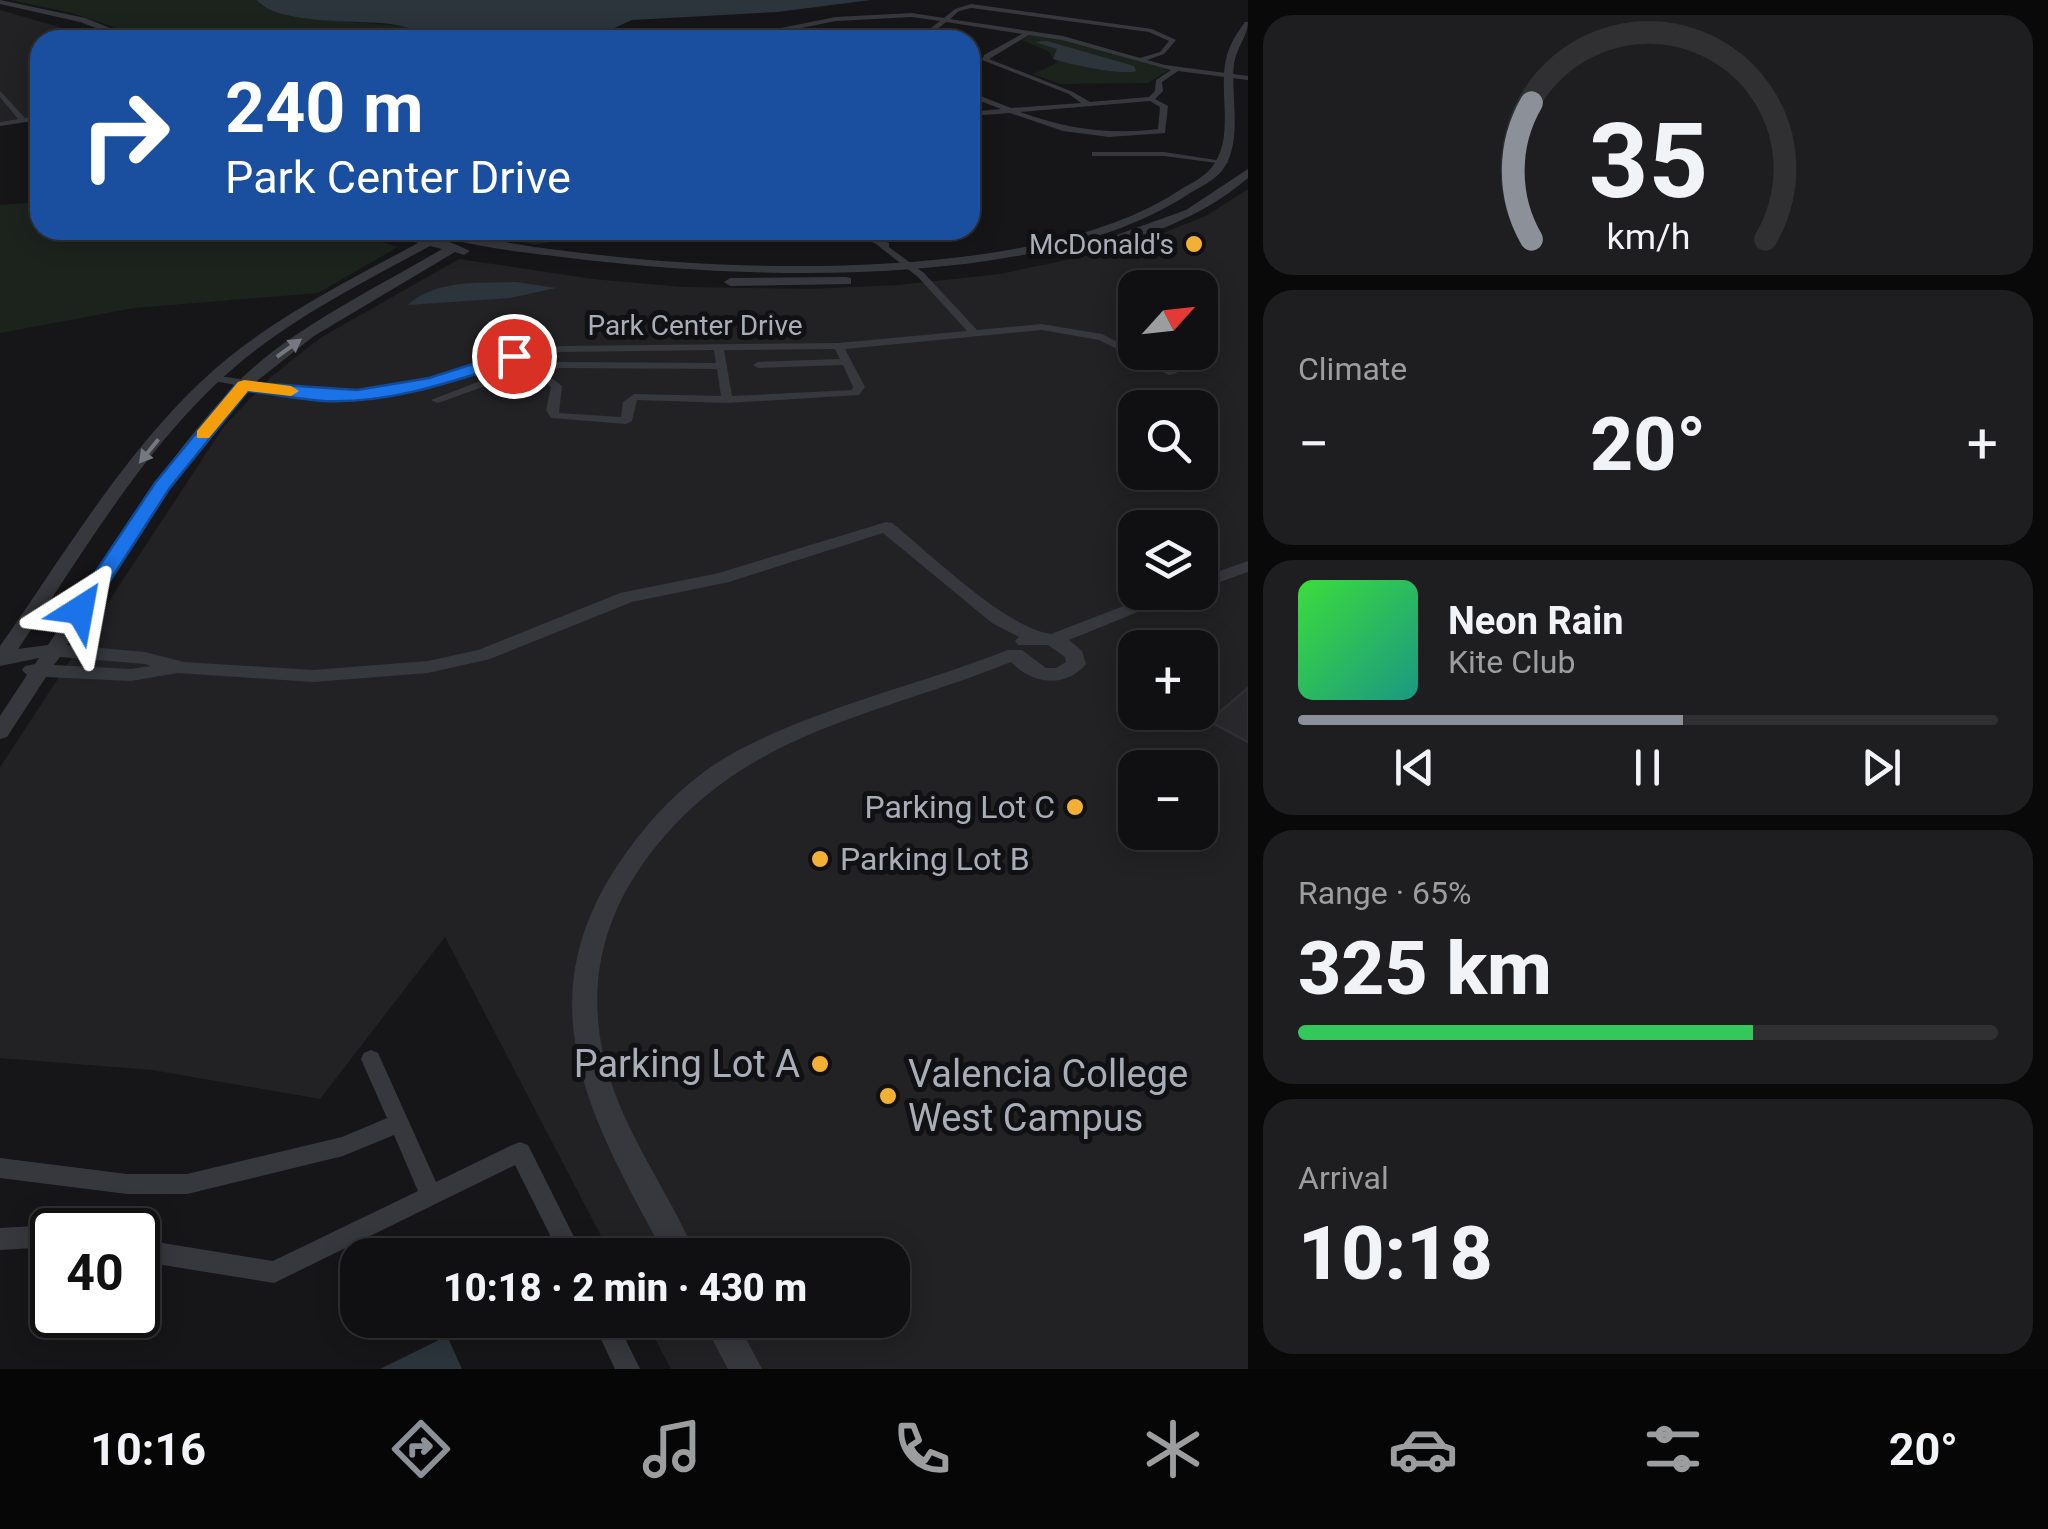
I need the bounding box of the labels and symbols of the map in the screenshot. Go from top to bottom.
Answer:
place label: McDonald's [1029,228,1174,261]
marker: McDonald's [1183,233,1205,255]
north arrow [1118,270,1218,370]
street label: Park Center Drive [587,309,803,342]
pin [472,314,557,399]
one-way arrow [275,338,302,358]
one-way arrow [139,439,160,464]
position arrow [28,558,132,662]
place label: Parking Lot C [864,788,1055,826]
marker: Parking Lot C [1064,796,1086,818]
place label: Parking Lot B [840,840,1030,878]
marker: Parking Lot B [809,848,831,870]
place label: Parking Lot A [574,1042,800,1086]
place label: Valencia College West Campus [908,1052,1188,1140]
marker: Parking Lot A [809,1053,831,1075]
marker: Valencia College West Campus [877,1085,899,1107]
speed limit sign: 40 [30,1208,160,1338]

